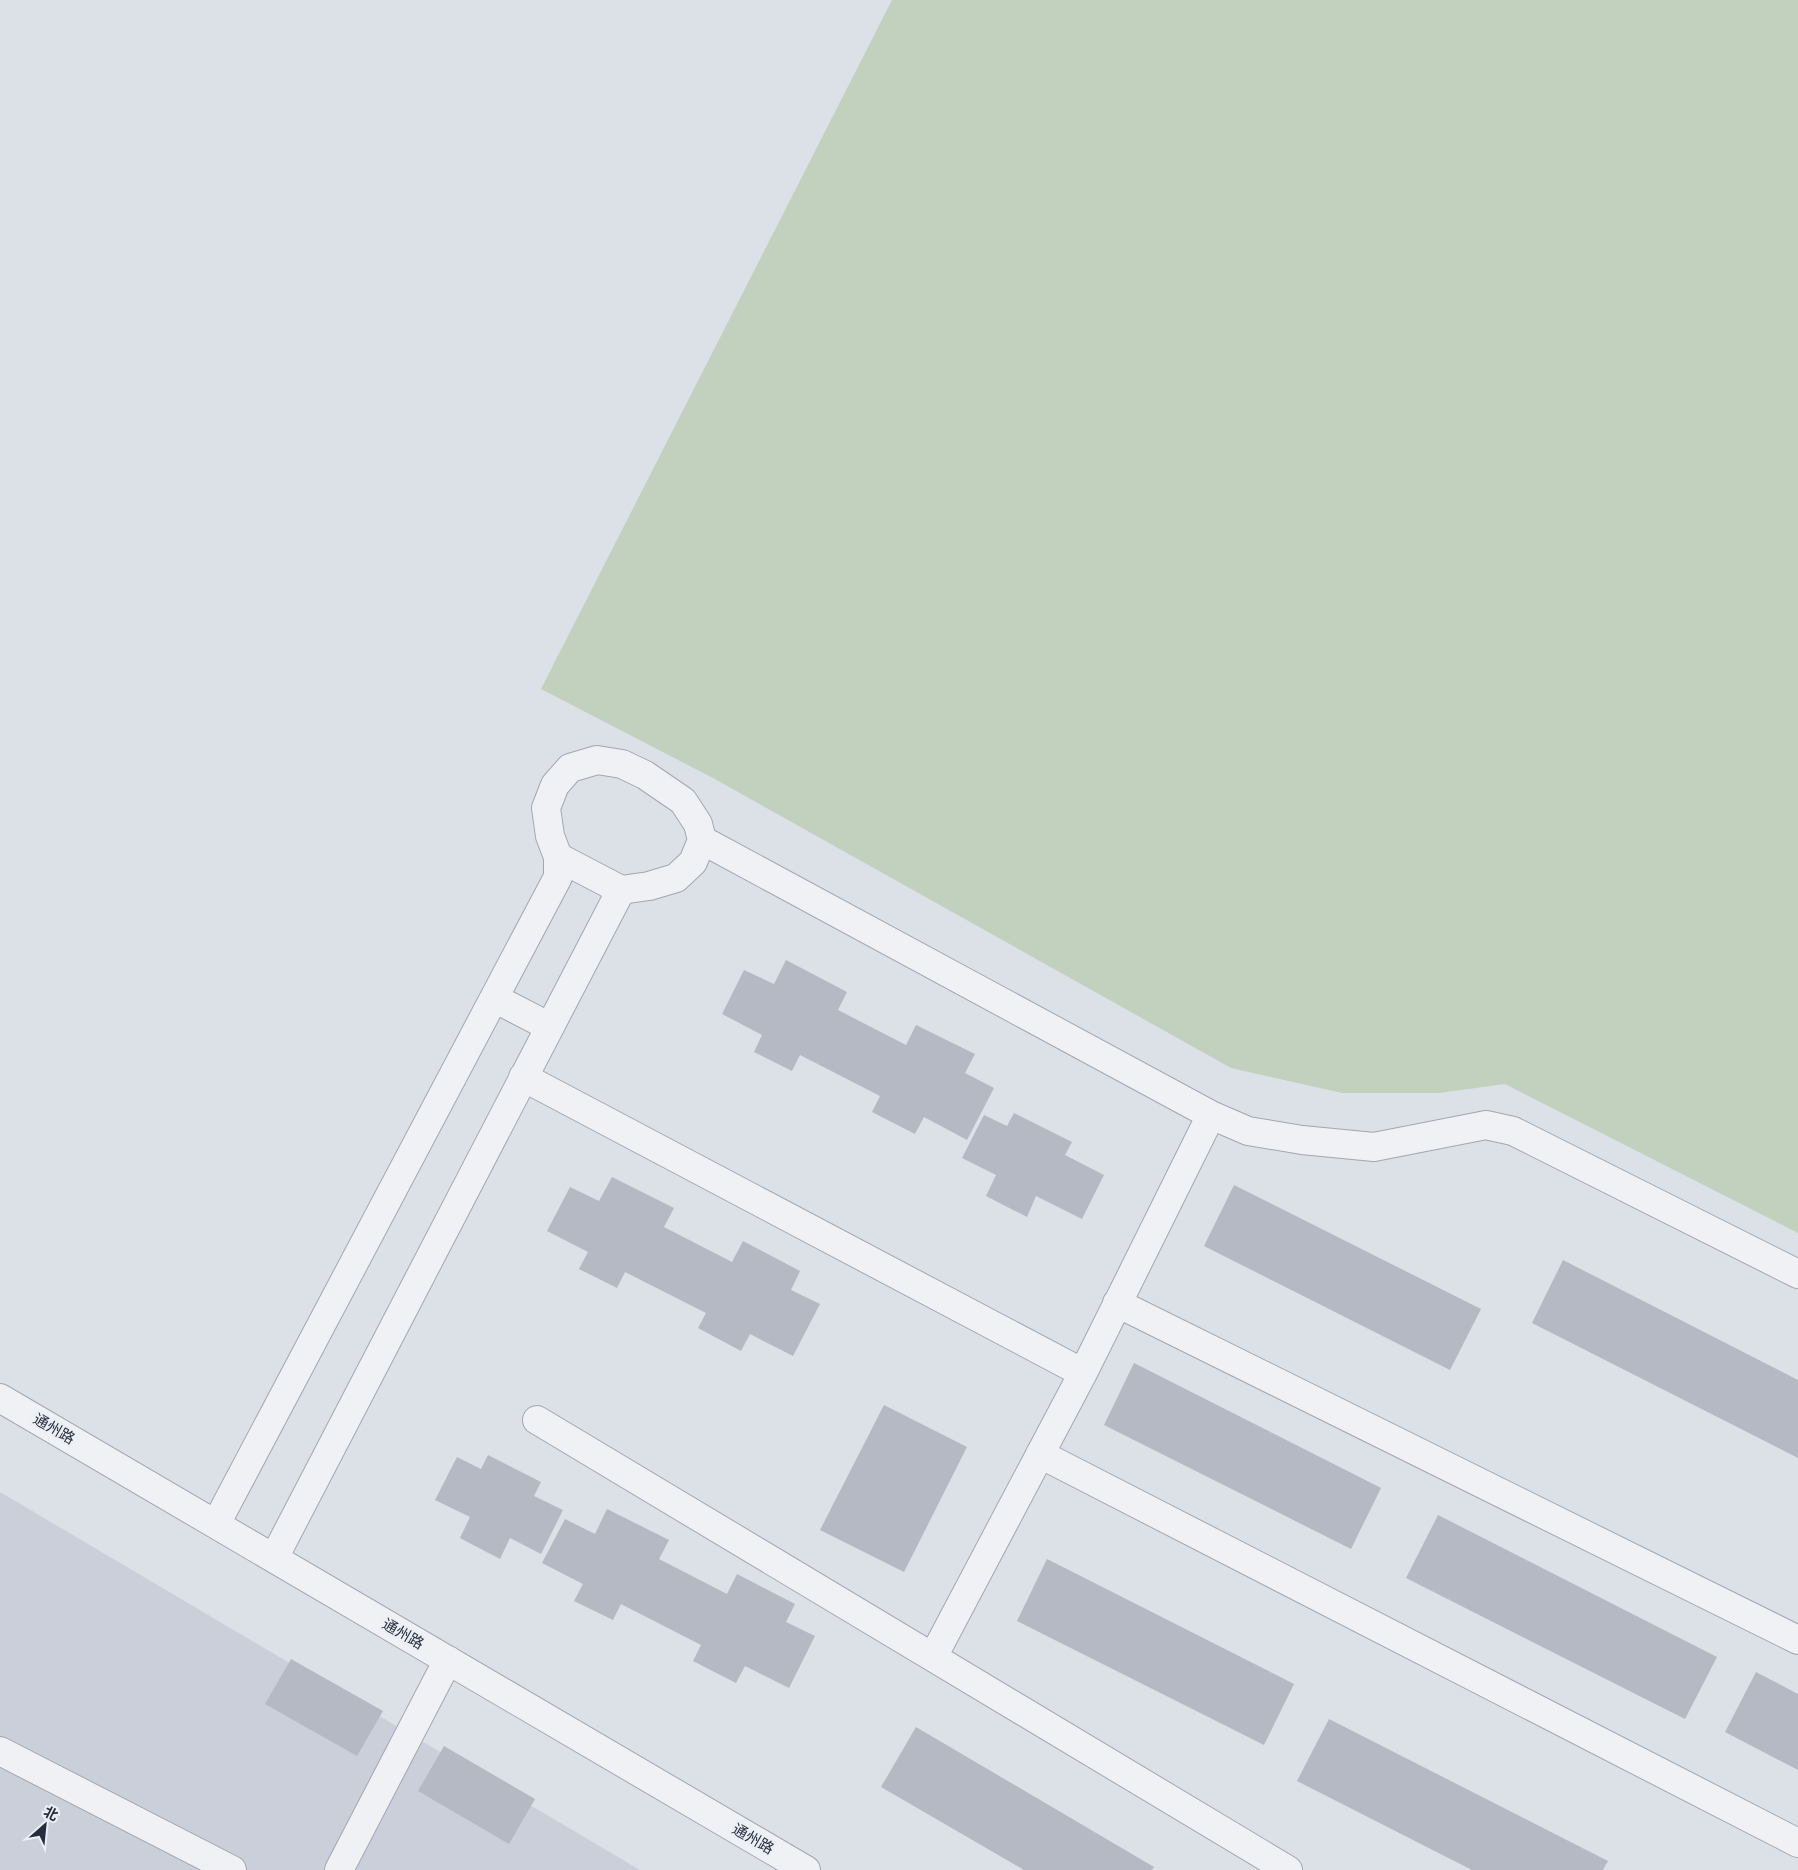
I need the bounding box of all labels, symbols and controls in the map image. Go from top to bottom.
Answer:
street label: 通州路 [30,1410,78,1448]
street label: 通州路 [379,1615,427,1653]
north arrow [20,1800,70,1850]
text: 北 [41,1803,61,1824]
street label: 通州路 [729,1820,777,1858]

